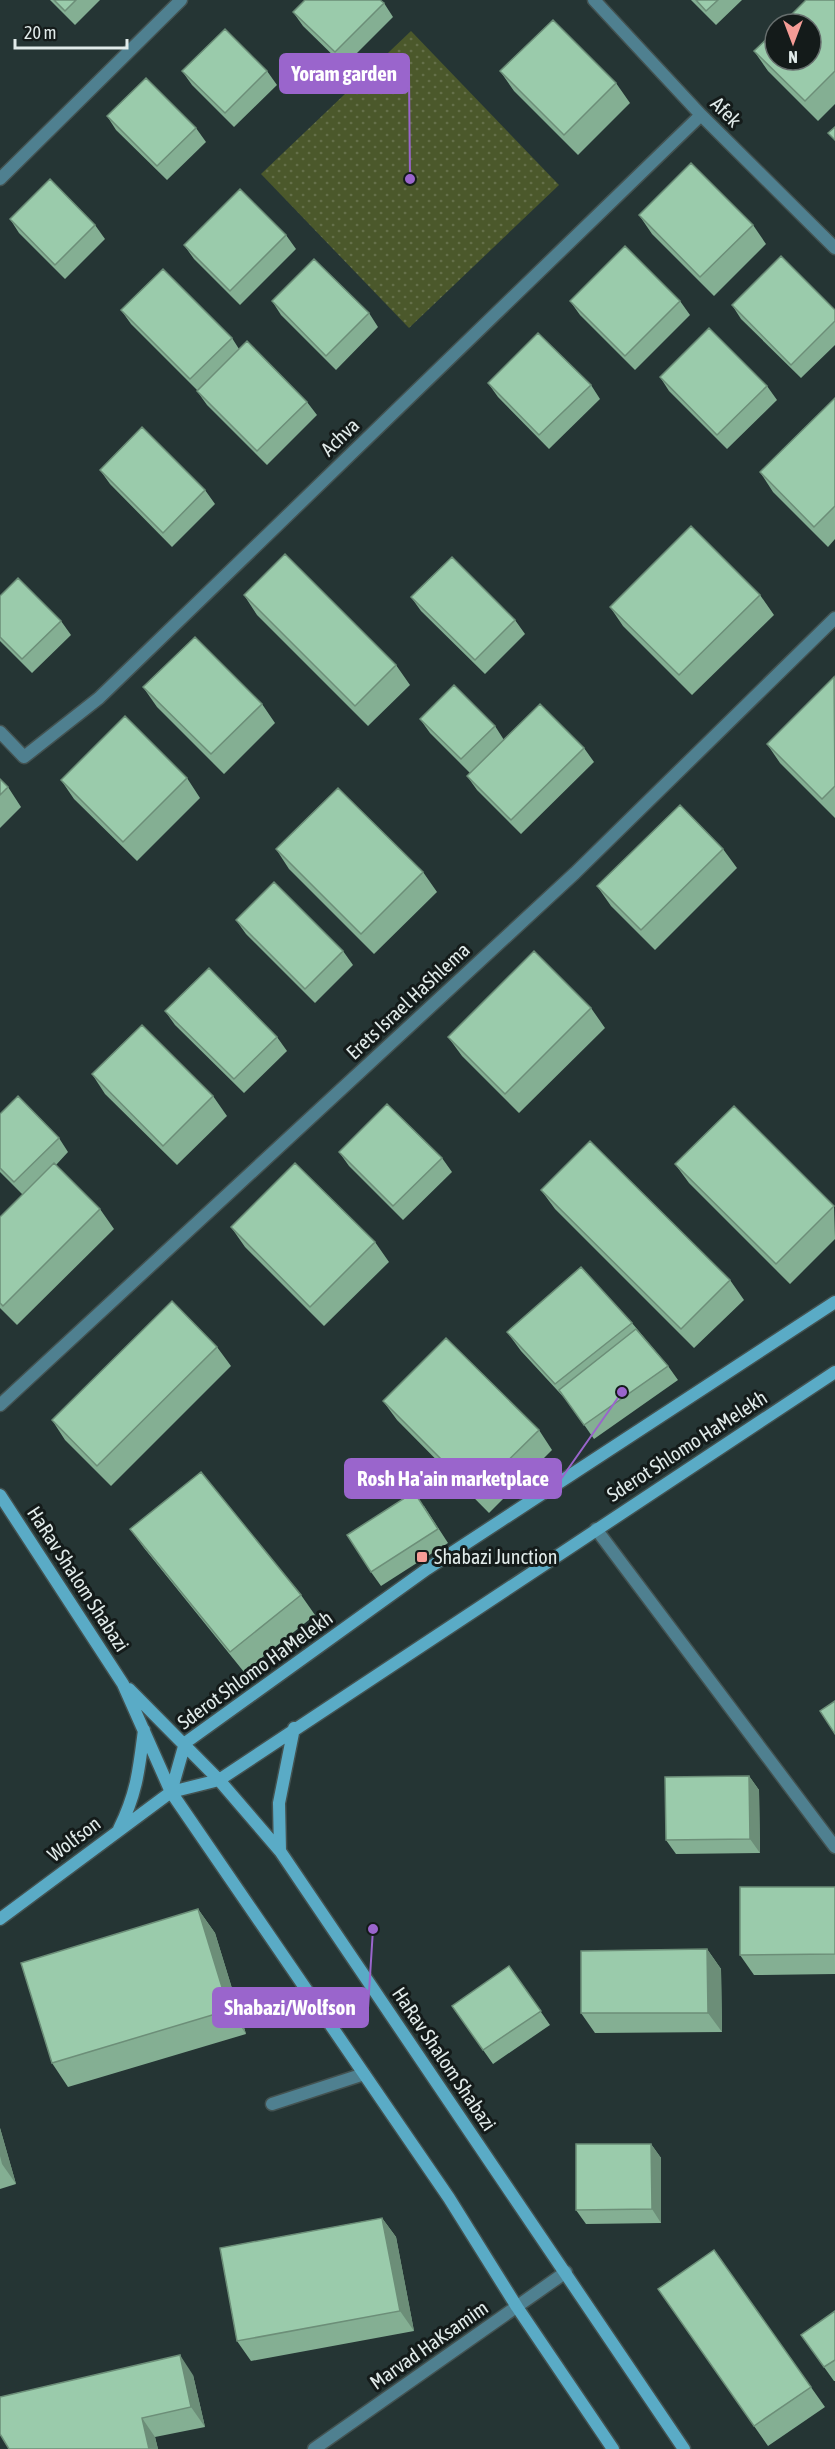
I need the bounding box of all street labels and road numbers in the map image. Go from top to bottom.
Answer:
street label: Afek [706,92,746,132]
street label: Achva [316,413,364,460]
street label: Erets Israel HaShlema [341,938,474,1064]
street label: Sderot Shlomo HaMelekh [602,1385,771,1506]
street label: HaRav Shalom Shabazi [23,1502,134,1656]
street label: Sderot Shlomo HaMelekh [173,1606,337,1734]
street label: Wolfson [43,1811,105,1866]
street label: HaRav Shalom Shabazi [388,1983,501,2135]
street label: Marvad HaKsamim [365,2295,492,2394]

